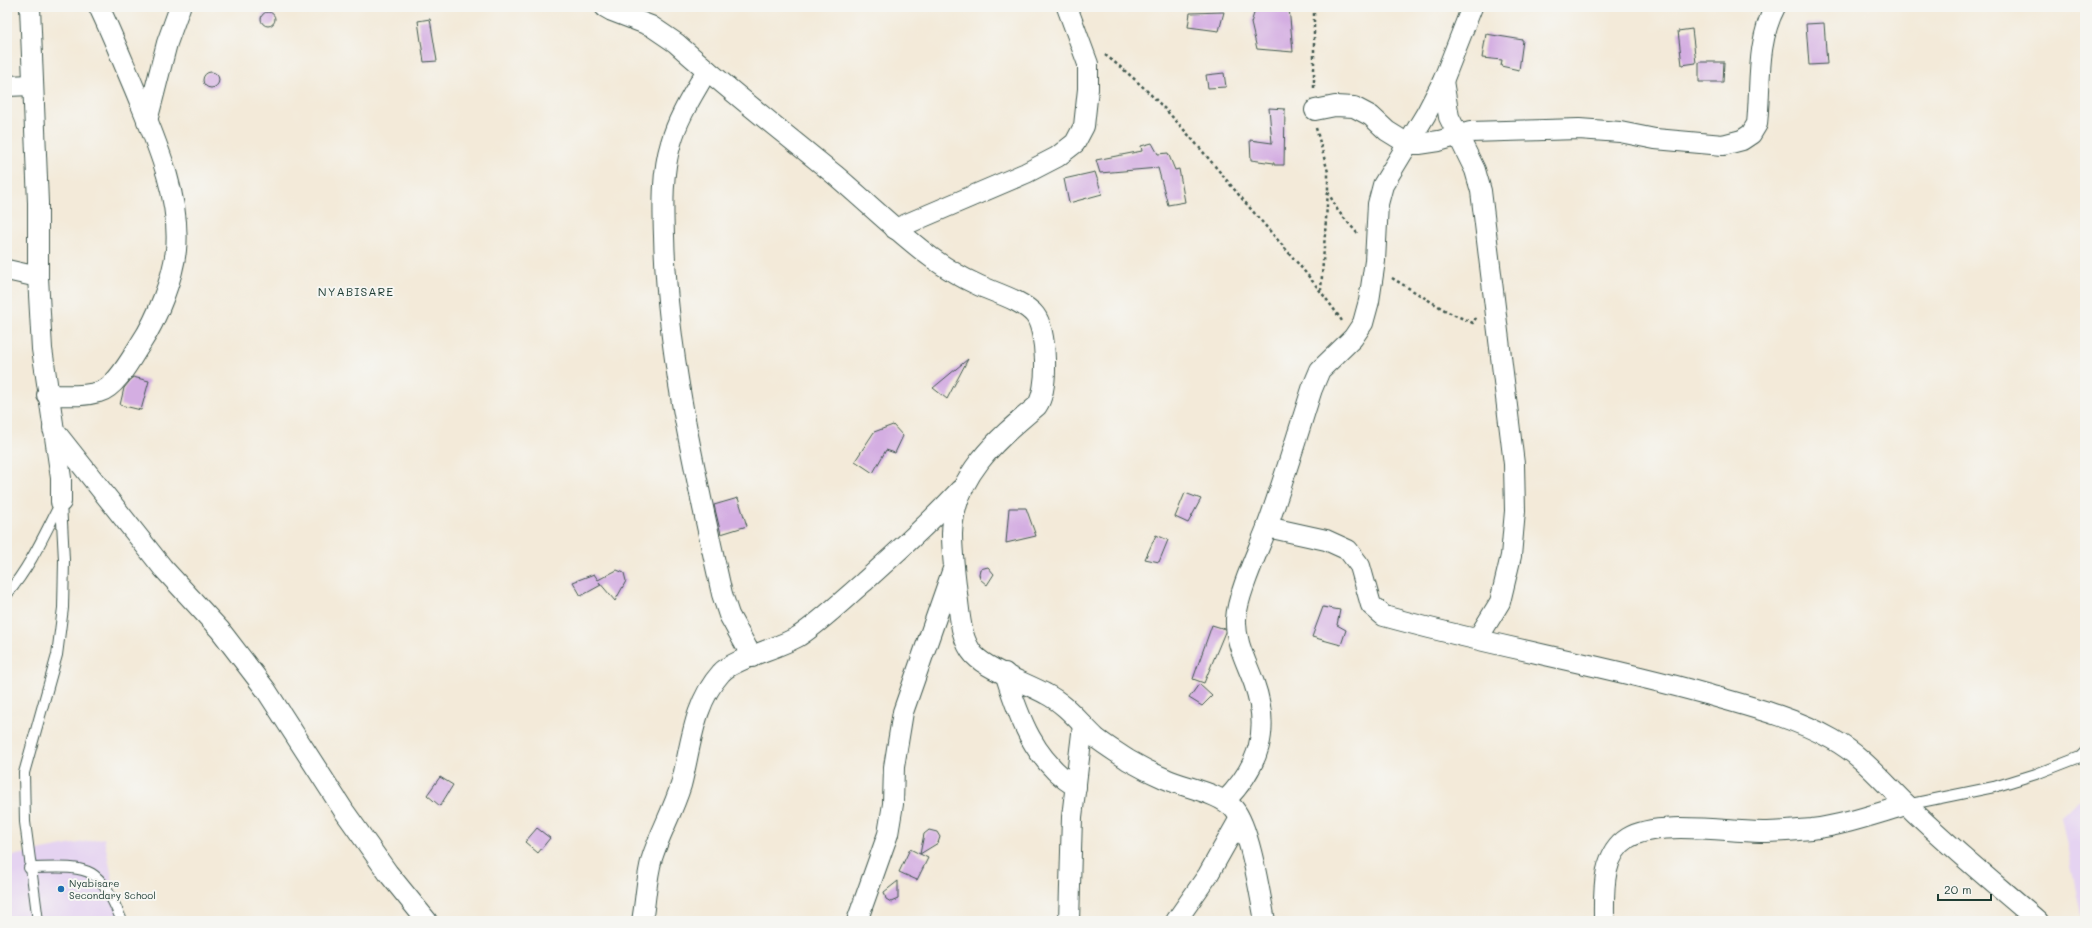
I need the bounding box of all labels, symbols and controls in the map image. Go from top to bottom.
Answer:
district label: NYABISARE [318,283,394,299]
place label: Nyabisare Secondary School [69,876,156,902]
scale bar [1938,876,1991,902]
text: 20 m [1944,881,1972,897]
marker: Nyabisare Secondary School [56,884,66,894]

